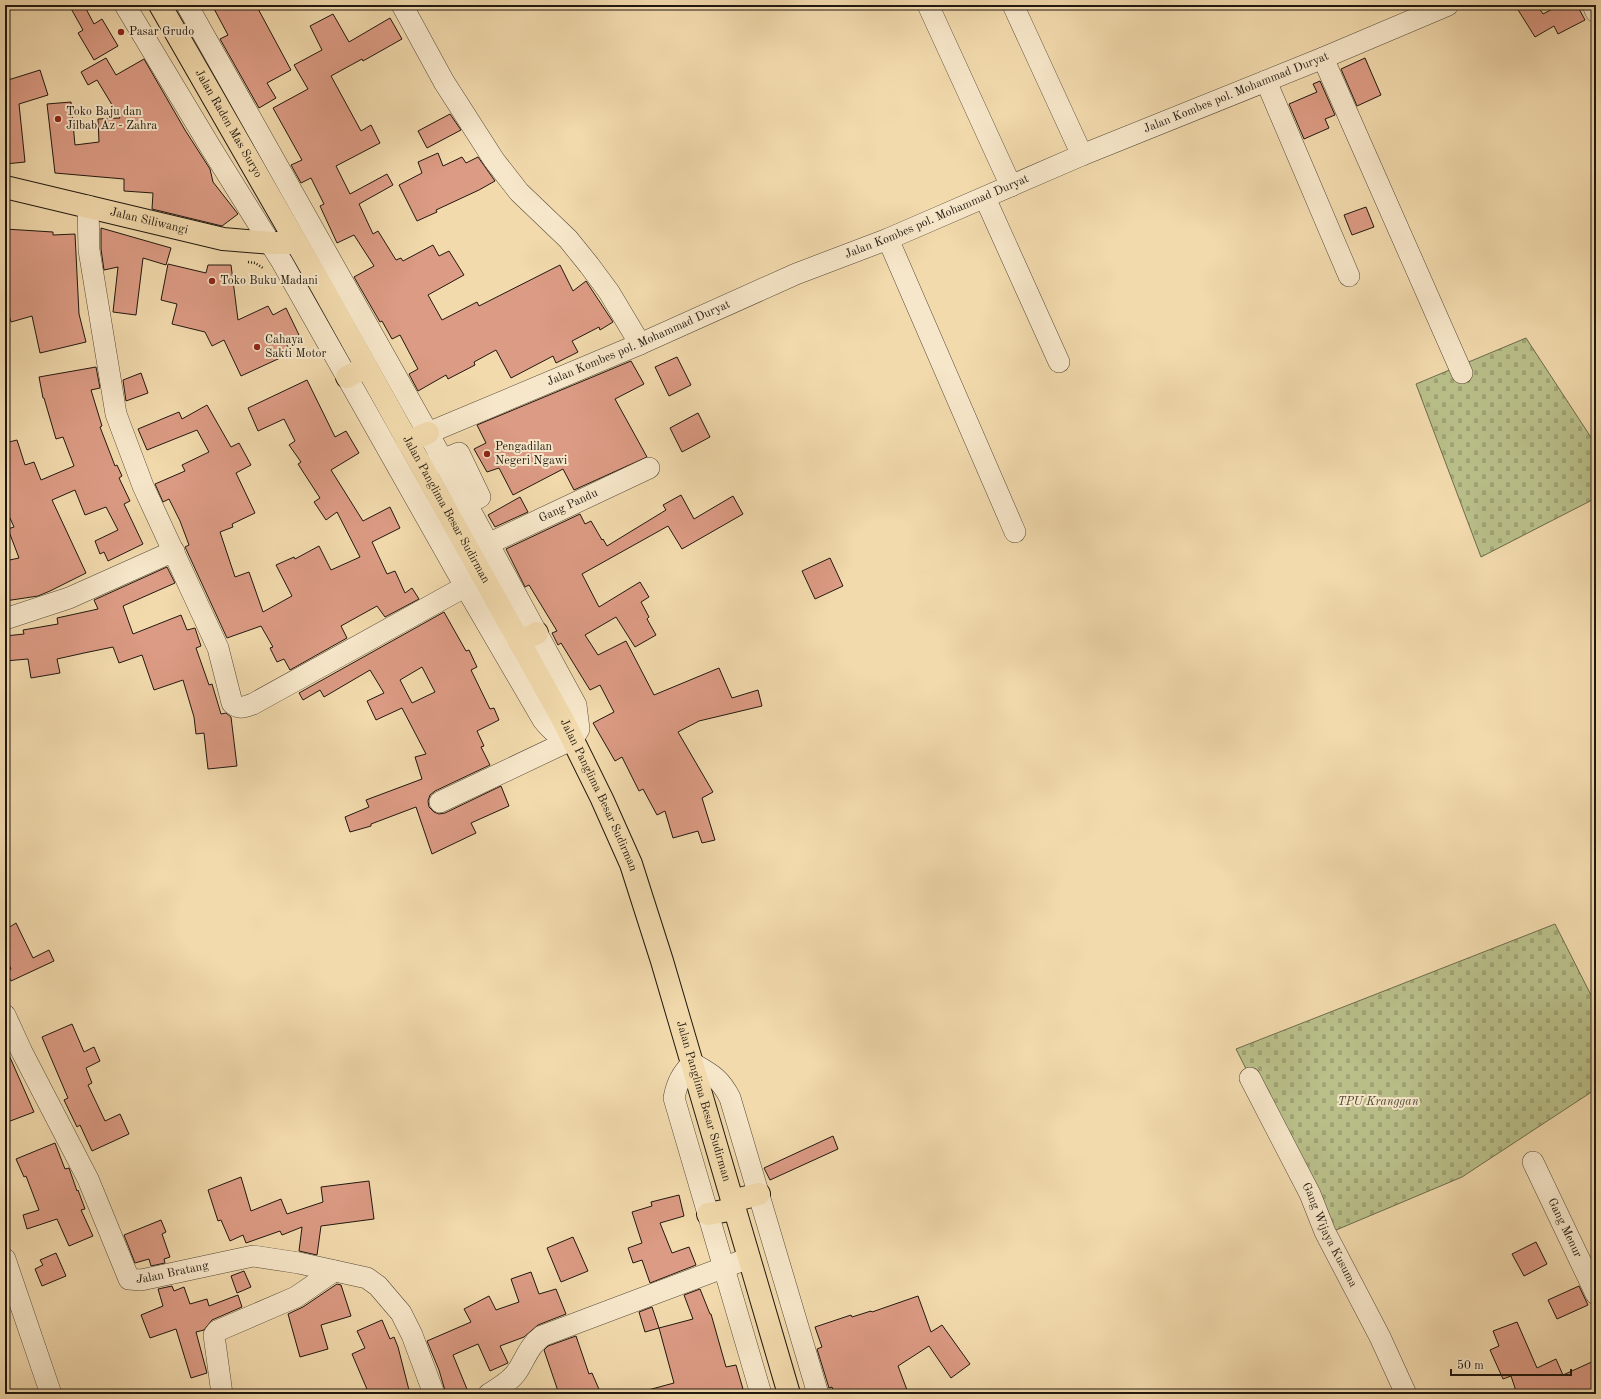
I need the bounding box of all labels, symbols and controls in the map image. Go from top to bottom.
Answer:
place label: Pasar Grudo [129,26,194,38]
marker: Pasar Grudo [116,27,126,37]
street label: Jalan Kombes pol. Mohammad Duryat [1142,50,1331,136]
street label: Jalan Raden Mas Suryo [192,68,264,180]
place label: Toko Baju dan Jilbab Az - Zahra [66,106,157,132]
marker: Toko Baju dan Jilbab Az - Zahra [53,114,63,124]
street label: Jalan Kombes pol. Mohammad Duryat [843,173,1031,261]
street label: Jalan Siliwangi [109,206,189,236]
place label: Toko Buku Madani [220,275,318,287]
marker: Toko Buku Madani [207,276,217,286]
street label: Jalan Kombes pol. Mohammad Duryat [545,298,732,388]
place label: Cahaya Sakti Motor [265,334,327,360]
marker: Cahaya Sakti Motor [252,342,262,352]
street label: Jalan Panglima Besar Sudirman [400,434,492,586]
place label: Pengadilan Negeri Ngawi [495,441,567,467]
marker: Pengadilan Negeri Ngawi [482,449,492,459]
street label: Gang Pandu [537,487,600,525]
street label: Jalan Panglima Besar Sudirman [558,717,639,873]
street label: Jalan Panglima Besar Sudirman [674,1019,733,1183]
park label: TPU Kranggan [1337,1096,1419,1108]
street label: Gang Wijaya Kusuma [1299,1181,1359,1289]
street label: Gang Menur [1545,1196,1584,1260]
street label: Jalan Bratang [136,1260,210,1286]
scale bar [1451,1351,1571,1377]
text: 50 m [1457,1359,1484,1372]

